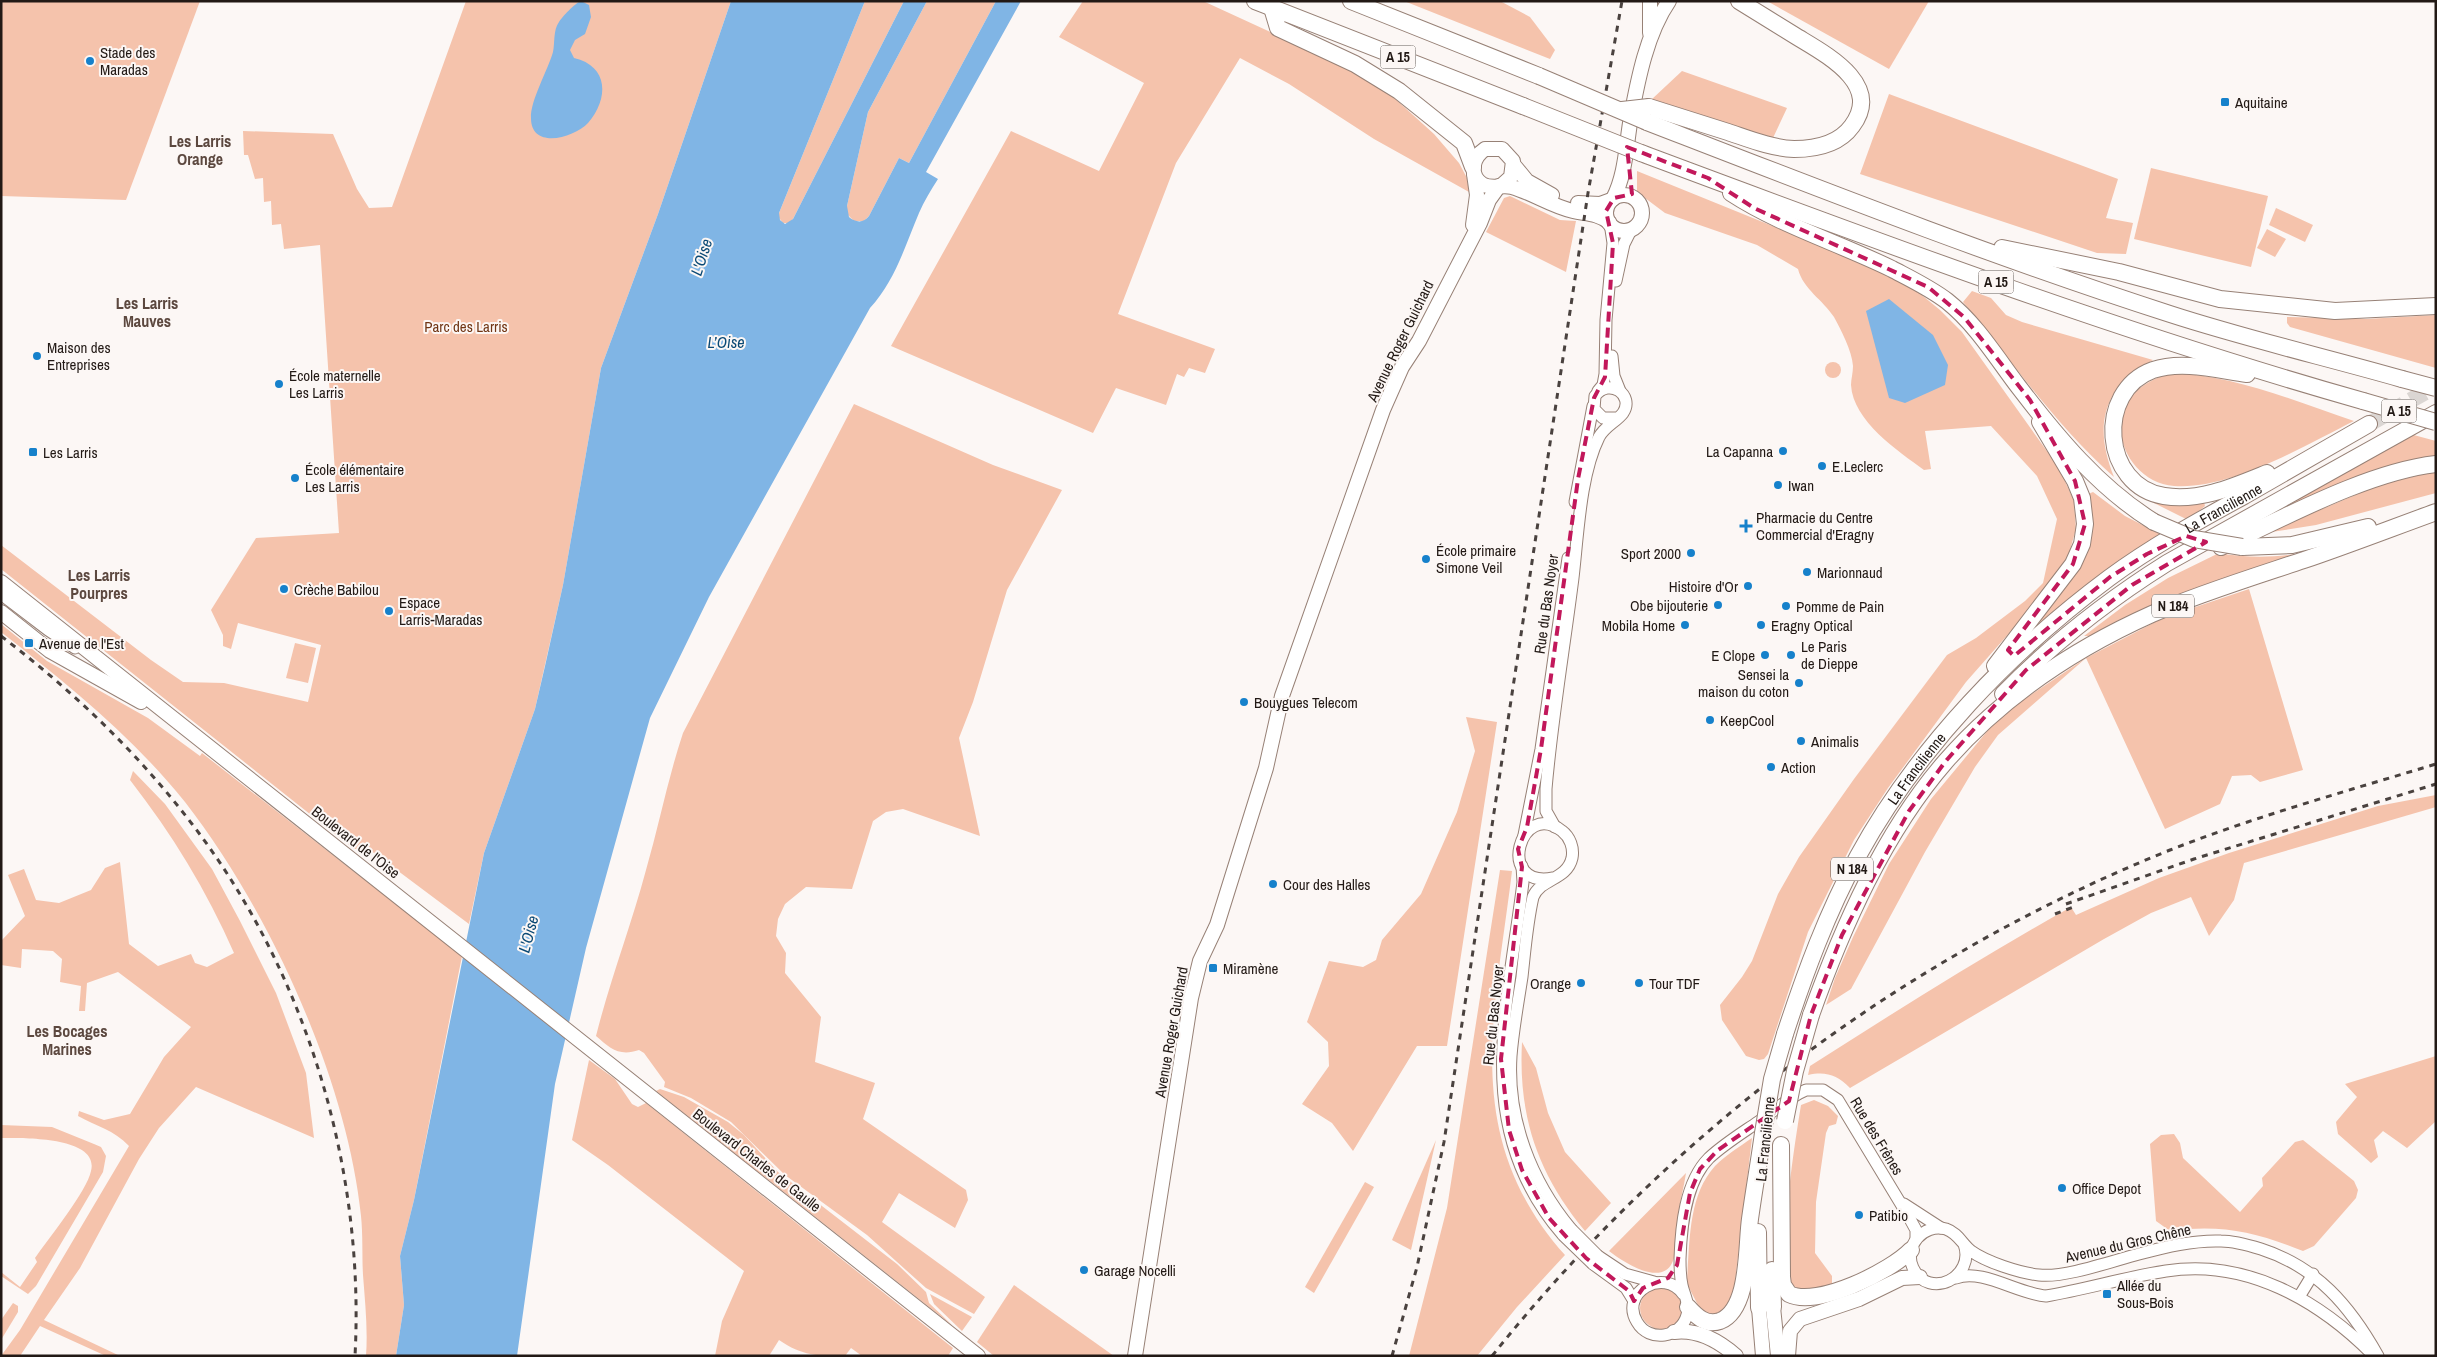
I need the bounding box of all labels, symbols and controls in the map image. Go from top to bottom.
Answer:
place label: Stade des Maradas [100,42,155,80]
road number: A 15 [1380,46,1416,68]
marker: Stade des Maradas [84,55,96,67]
place label: Aquitaine [2234,92,2288,113]
marker: Aquitaine [2219,96,2231,108]
district label: Les Larris Orange [169,130,231,170]
water label: L'Oise [685,236,717,278]
road number: A 15 [1978,270,2014,294]
street label: Avenue Roger Guichard [1361,277,1438,406]
district label: Les Larris Mauves [116,292,178,332]
park label: Parc des Larris [424,316,508,337]
water label: L’Oise [707,331,745,353]
place label: Maison des Entreprises [47,337,111,375]
marker: Maison des Entreprises [31,350,43,362]
place label: École maternelle Les Larris [289,365,381,403]
marker: École maternelle Les Larris [273,378,285,390]
road number: A 15 [2382,400,2416,422]
place label: La Capanna [1706,441,1773,462]
place label: Les Larris [43,442,98,463]
marker: La Capanna [1777,445,1789,457]
marker: Les Larris [27,446,39,458]
place label: E.Leclerc [1832,456,1883,477]
place label: École élémentaire Les Larris [305,459,404,497]
marker: E.Leclerc [1816,460,1828,472]
marker: École élémentaire Les Larris [289,472,301,484]
place label: Iwan [1788,475,1814,496]
street label: La Francilienne [2180,477,2266,538]
marker: Iwan [1772,479,1784,491]
place label: Pharmacie du Centre Commercial d'Eragny [1756,507,1875,545]
marker: Pharmacie du Centre Commercial d'Eragny [1740,520,1752,532]
place label: École primaire Simone Veil [1436,540,1516,578]
place label: Sport 2000 [1621,543,1681,564]
marker: Sport 2000 [1685,547,1697,559]
marker: École primaire Simone Veil [1420,553,1432,565]
street label: Rue du Bas Noyer [1529,553,1563,655]
place label: Marionnaud [1817,562,1883,583]
district label: Les Larris Pourpres [68,564,130,604]
marker: Marionnaud [1801,566,1813,578]
place label: Histoire d'Or [1669,576,1738,597]
place label: Crèche Babilou [294,579,379,600]
marker: Histoire d'Or [1742,580,1754,592]
marker: Crèche Babilou [278,583,290,595]
place label: Espace Larris-Maradas [399,592,482,630]
road number: N 184 [2152,594,2194,618]
place label: Obe bijouterie [1630,595,1708,616]
place label: Pomme de Pain [1796,596,1884,617]
marker: Obe bijouterie [1712,599,1724,611]
marker: Pomme de Pain [1780,600,1792,612]
marker: Espace Larris-Maradas [383,605,395,617]
place label: Mobila Home [1602,615,1675,636]
place label: Eragny Optical [1771,615,1852,636]
marker: Mobila Home [1679,619,1691,631]
marker: Eragny Optical [1755,619,1767,631]
place label: Avenue de l'Est [38,633,124,654]
place label: Le Paris de Dieppe [1801,636,1858,674]
marker: Avenue de l'Est [23,637,35,649]
place label: E Clope [1711,645,1755,666]
marker: E Clope [1759,649,1771,661]
marker: Le Paris de Dieppe [1785,649,1797,661]
place label: Sensei la maison du coton [1698,664,1789,702]
marker: Sensei la maison du coton [1793,677,1805,689]
place label: Bouygues Telecom [1254,692,1358,713]
marker: Bouygues Telecom [1238,696,1250,708]
place label: KeepCool [1720,710,1774,731]
marker: KeepCool [1704,714,1716,726]
street label: La Francilienne [1882,727,1950,809]
place label: Animalis [1810,731,1859,752]
marker: Animalis [1795,735,1807,747]
place label: Action [1780,757,1816,778]
marker: Action [1765,761,1777,773]
street label: Boulevard de l'Oise [307,801,405,883]
road number: N 184 [1831,858,1873,881]
place label: Cour des Halles [1283,874,1371,895]
marker: Cour des Halles [1267,878,1279,890]
water label: L'Oise [513,913,543,955]
place label: Miramène [1223,958,1279,979]
marker: Miramène [1207,962,1219,974]
street label: Rue du Bas Noyer [1477,964,1509,1066]
street label: Avenue Roger Guichard [1149,965,1193,1100]
place label: Orange [1530,973,1571,994]
place label: Tour TDF [1649,973,1700,994]
marker: Orange [1575,977,1587,989]
marker: Tour TDF [1633,977,1645,989]
district label: Les Bocages Marines [27,1020,107,1060]
street label: Rue des Frênes [1845,1093,1909,1179]
street label: La Francilienne [1750,1095,1780,1183]
street label: Boulevard Charles de Gaulle [689,1103,826,1217]
place label: Office Depot [2072,1178,2141,1199]
marker: Office Depot [2056,1182,2068,1194]
place label: Patibio [1869,1205,1908,1226]
marker: Patibio [1853,1209,1865,1221]
street label: Avenue du Gros Chêne [2062,1218,2193,1268]
place label: Garage Nocelli [1094,1260,1176,1281]
marker: Garage Nocelli [1078,1264,1090,1276]
place label: Allée du Sous-Bois [2116,1275,2174,1313]
marker: Allée du Sous-Bois [2101,1288,2113,1300]

